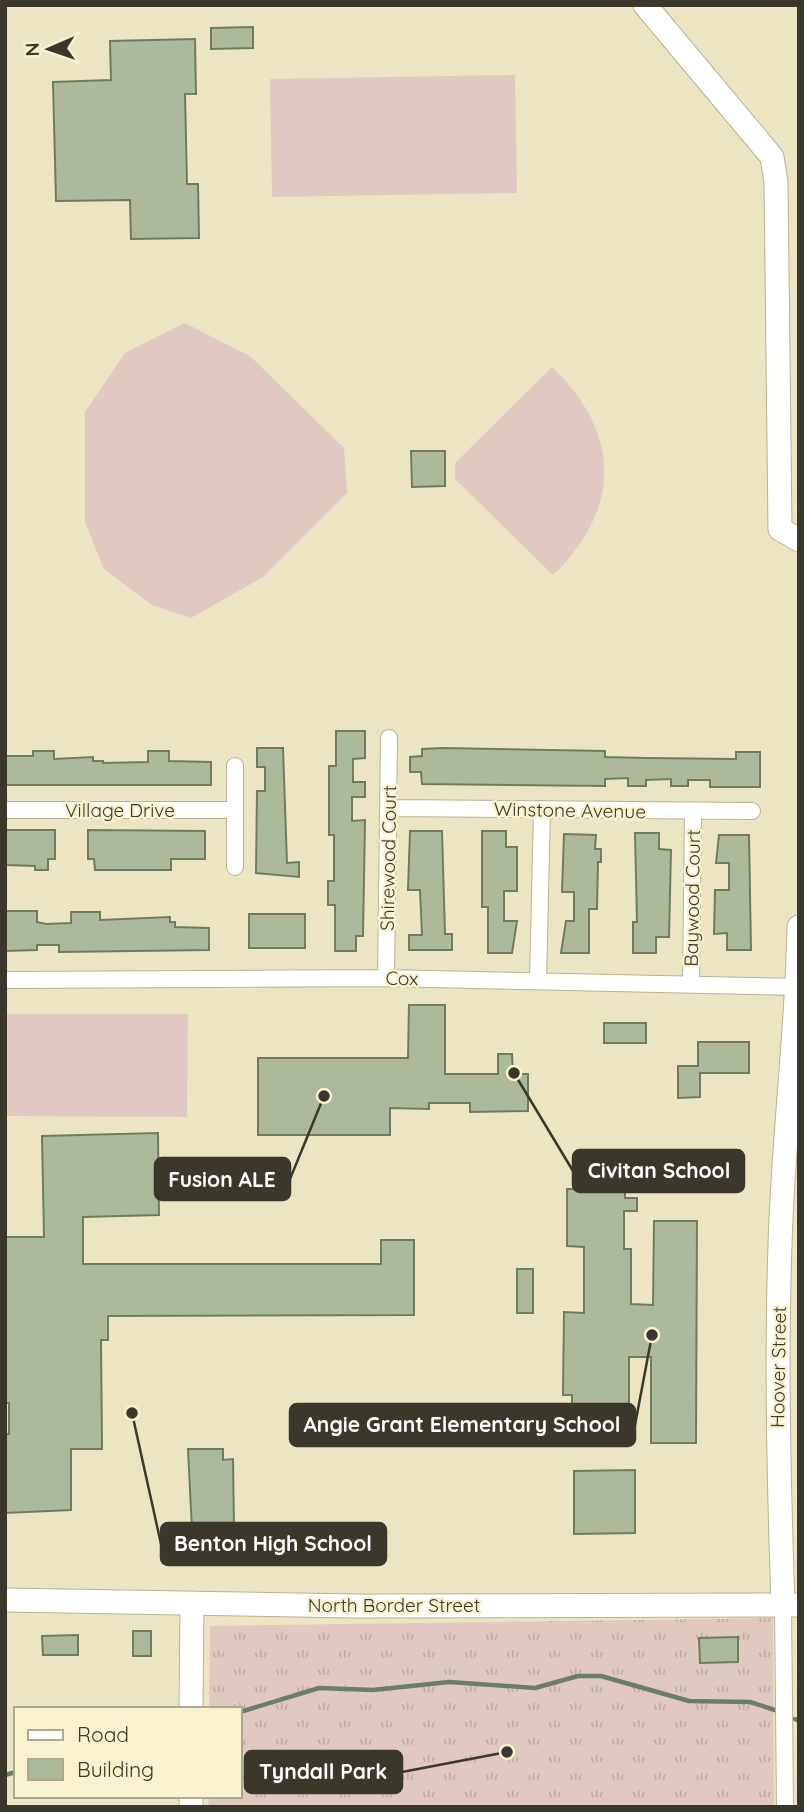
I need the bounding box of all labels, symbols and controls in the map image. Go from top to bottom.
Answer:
north arrow [14,14,84,84]
text: N [20,42,44,57]
street label: Shirewood Court [375,785,401,931]
street label: Winstone Avenue [494,797,646,823]
street label: Village Drive [65,798,175,822]
street label: Baywood Court [679,829,705,967]
street label: Cox [385,966,419,990]
callout: Civitan School [573,1150,744,1192]
text: Civitan School [588,1157,730,1183]
callout: Fusion ALE [155,1158,290,1200]
text: Fusion ALE [168,1166,276,1192]
street label: Hoover Street [765,1306,791,1428]
callout: Angie Grant Elementary School [290,1404,635,1446]
text: Angie Grant Elementary School [303,1411,621,1437]
callout: Benton High School [161,1523,386,1565]
text: Benton High School [174,1530,372,1556]
street label: North Border Street [308,1593,480,1617]
legend [14,1707,242,1798]
text: Road [77,1721,129,1747]
callout: Tyndall Park [245,1751,402,1793]
text: Building [77,1756,154,1782]
text: Tyndall Park [259,1758,387,1784]

